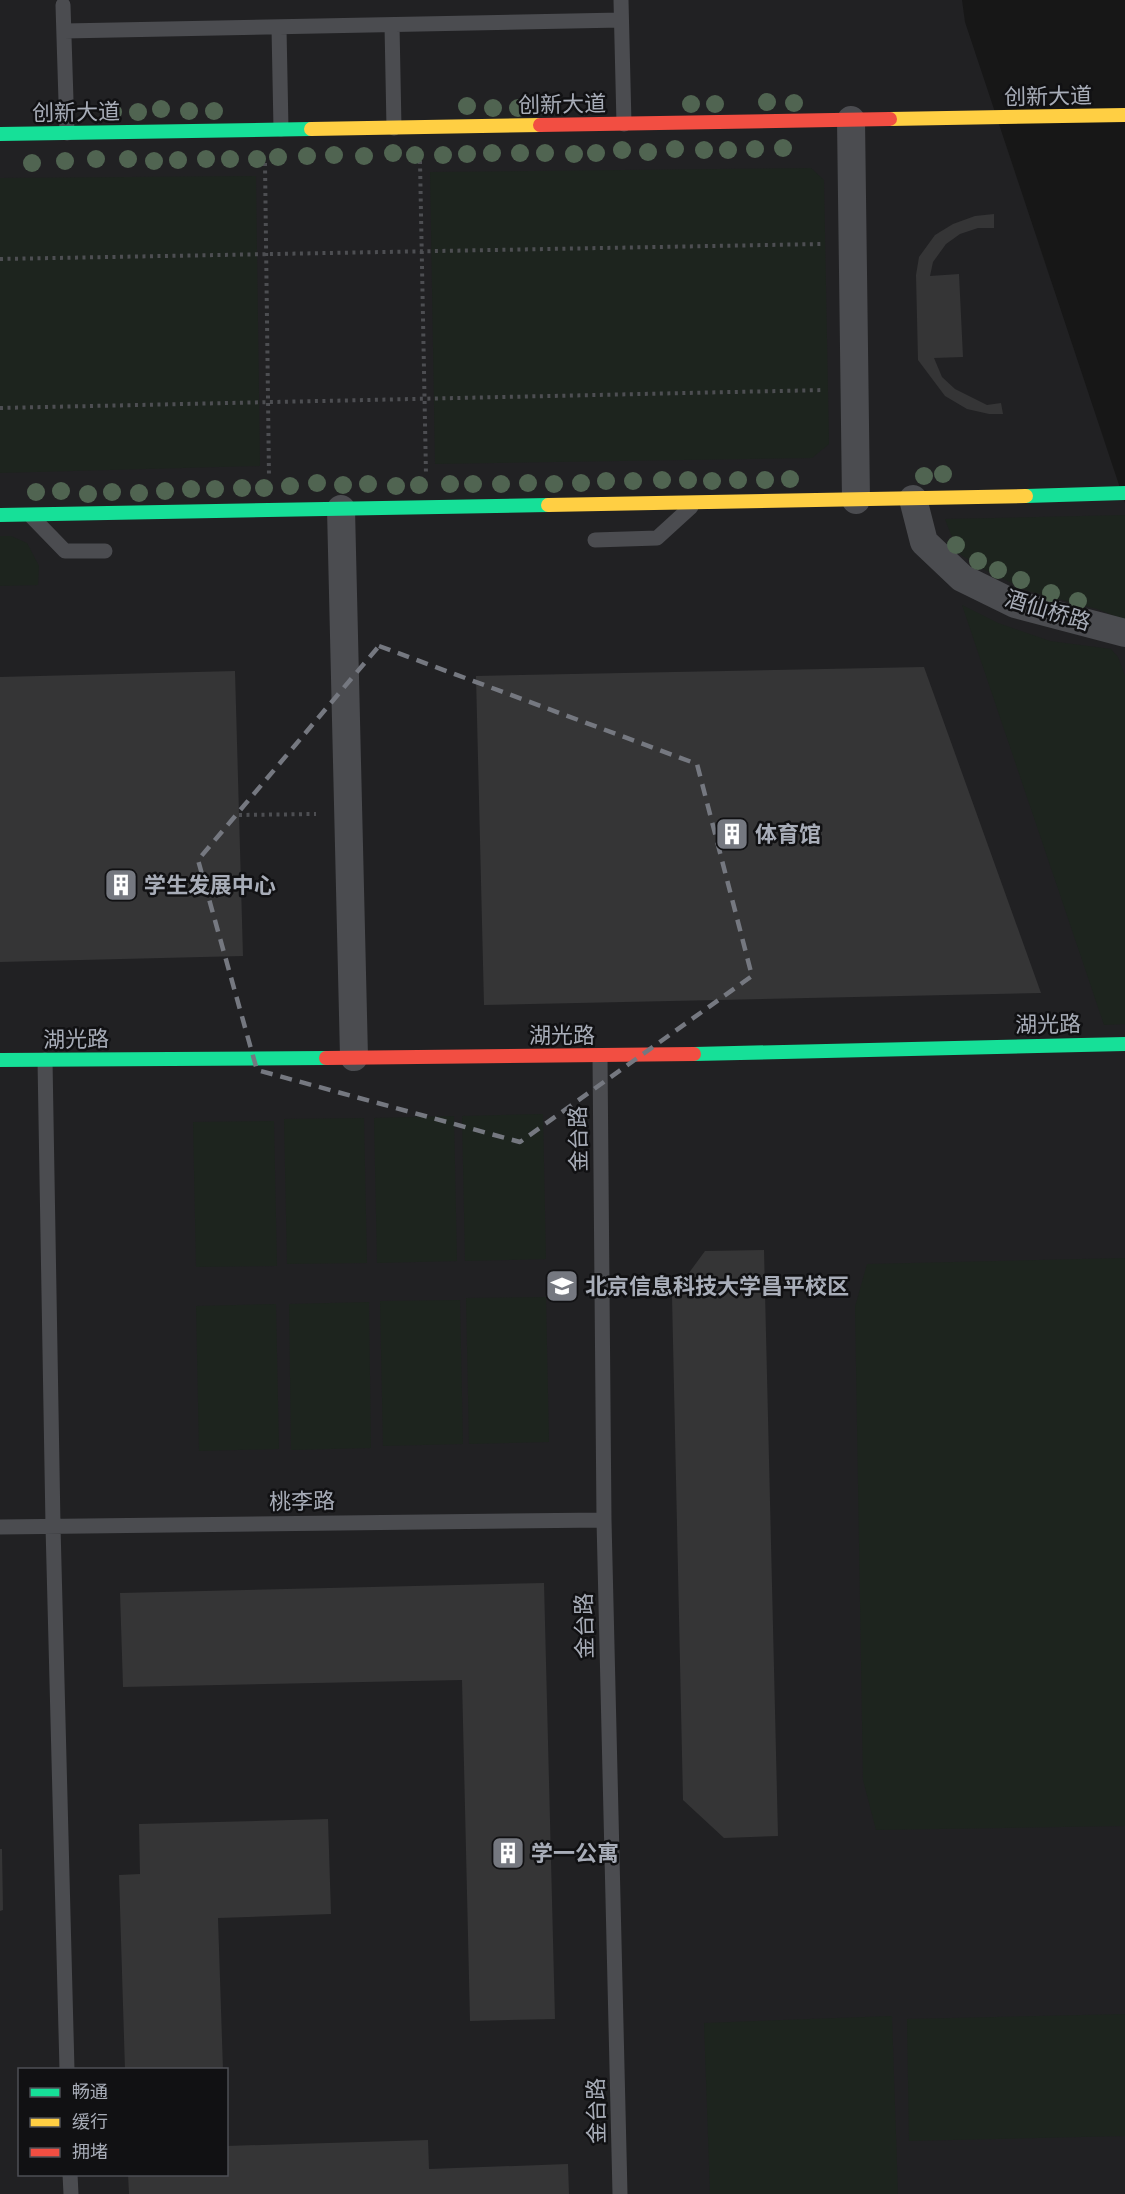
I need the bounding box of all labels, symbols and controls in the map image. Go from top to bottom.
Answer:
street label: 创新大道 [1004,81,1092,111]
street label: 创新大道 [518,89,606,119]
street label: 创新大道 [32,97,120,127]
street label: 酒仙桥路 [1002,584,1094,636]
building icon: 体育馆 [714,816,750,852]
place label: 体育馆 [755,820,821,848]
building icon: 学生发展中心 [103,867,139,903]
place label: 学生发展中心 [144,871,276,899]
street label: 湖光路 [1015,1009,1081,1039]
street label: 湖光路 [529,1021,595,1049]
street label: 湖光路 [43,1024,109,1054]
street label: 金台路 [563,1106,593,1172]
school or university icon: 北京信息科技大学昌平校区 [544,1268,580,1304]
place label: 北京信息科技大学昌平校区 [585,1272,849,1300]
street label: 桃李路 [269,1486,335,1516]
street label: 金台路 [569,1593,599,1659]
building icon: 学一公寓 [490,1835,526,1871]
place label: 学一公寓 [531,1839,619,1867]
legend [18,2068,228,2176]
street label: 金台路 [581,2078,611,2144]
text: 畅通 [72,2080,108,2103]
text: 缓行 [72,2110,108,2133]
text: 拥堵 [72,2140,108,2163]

